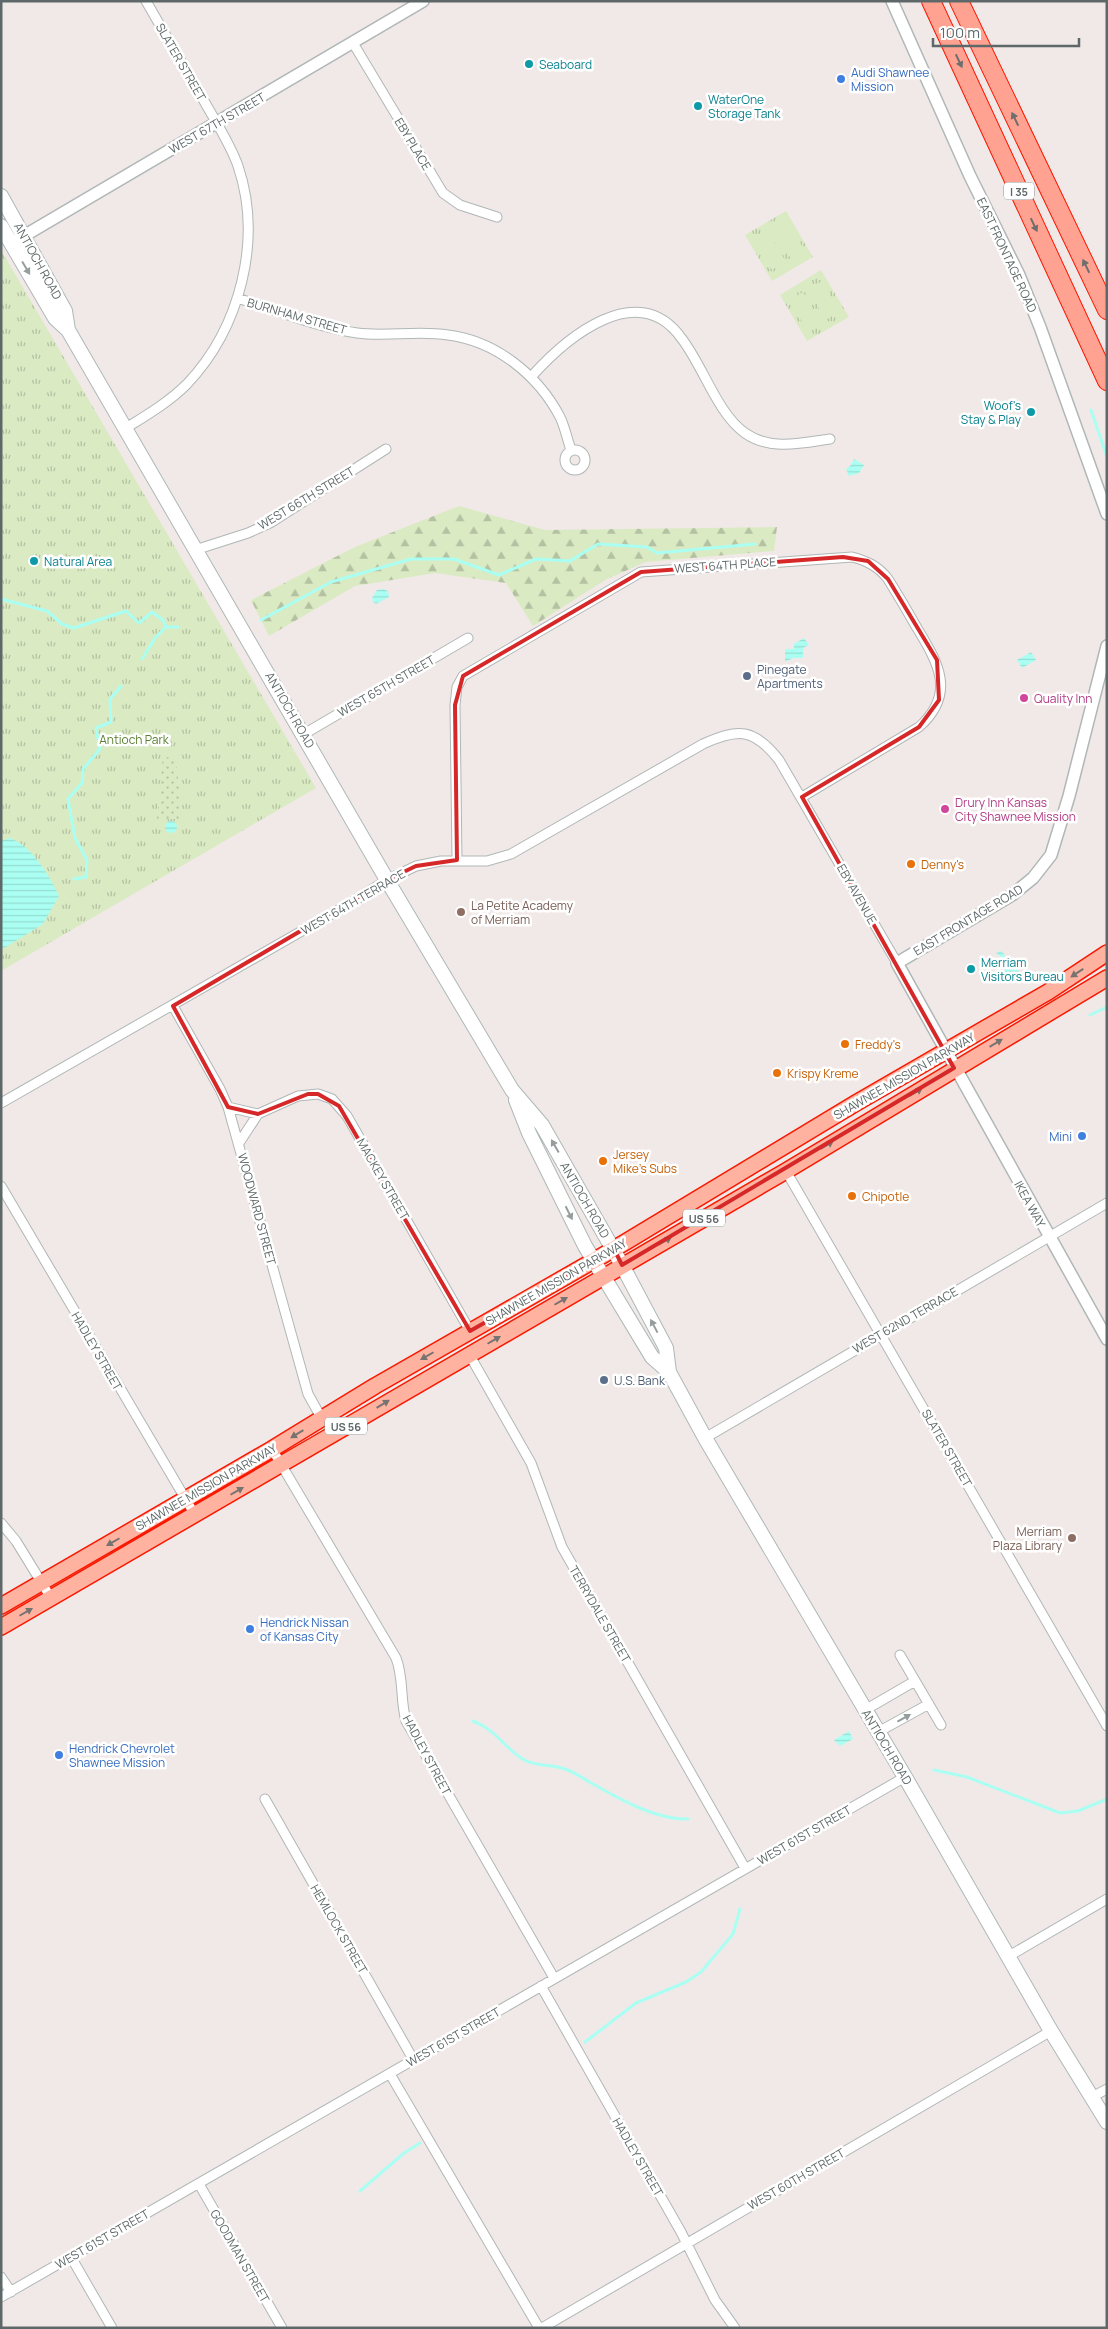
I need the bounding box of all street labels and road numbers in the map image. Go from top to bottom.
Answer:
street label: SLATER STREET [152,20,211,105]
street label: WEST 67TH STREET [166,88,269,157]
street label: EBY PLACE [391,115,435,174]
road number: I 35 [1004,182,1034,200]
street label: EAST FRONTAGE ROAD [973,195,1041,315]
street label: ANTIOCH ROAD [10,220,66,302]
street label: BURNHAM STREET [245,294,350,339]
street label: WEST 66TH STREET [254,462,358,534]
street label: WEST 64TH PLACE [673,553,777,577]
street label: WEST 65TH STREET [334,651,438,721]
street label: ANTIOCH ROAD [261,669,319,751]
street label: EBY AVENUE [833,861,881,927]
street label: WEST 64TH TERRACE [298,865,408,939]
street label: EAST FRONTAGE ROAD [910,881,1026,959]
street label: SHAWNEE MISSION PARKWAY [830,1028,978,1124]
street label: MACKEY STREET [353,1135,414,1224]
street label: WOODWARD STREET [234,1151,280,1268]
street label: ANTIOCH ROAD [556,1159,614,1241]
street label: IKEA WAY [1010,1178,1050,1231]
road number: US 56 [683,1210,725,1226]
street label: SHAWNEE MISSION PARKWAY [482,1234,630,1330]
street label: WEST 62ND TERRACE [849,1283,961,1357]
street label: HADLEY STREET [68,1308,127,1394]
street label: SLATER STREET [918,1406,977,1491]
road number: US 56 [325,1418,367,1434]
street label: SHAWNEE MISSION PARKWAY [132,1439,280,1535]
street label: TERRYDALE STREET [565,1562,635,1666]
street label: ANTIOCH ROAD [858,1706,916,1788]
street label: HADLEY STREET [399,1712,456,1799]
street label: WEST 61ST STREET [754,1801,855,1869]
street label: HEMLOCK STREET [307,1881,372,1978]
street label: WEST 61ST STREET [403,2003,504,2071]
street label: HADLEY STREET [609,2114,668,2200]
street label: WEST 60TH STREET [744,2144,849,2214]
street label: WEST 61ST STREET [52,2205,153,2273]
street label: GOODMAN STREET [206,2206,274,2307]

